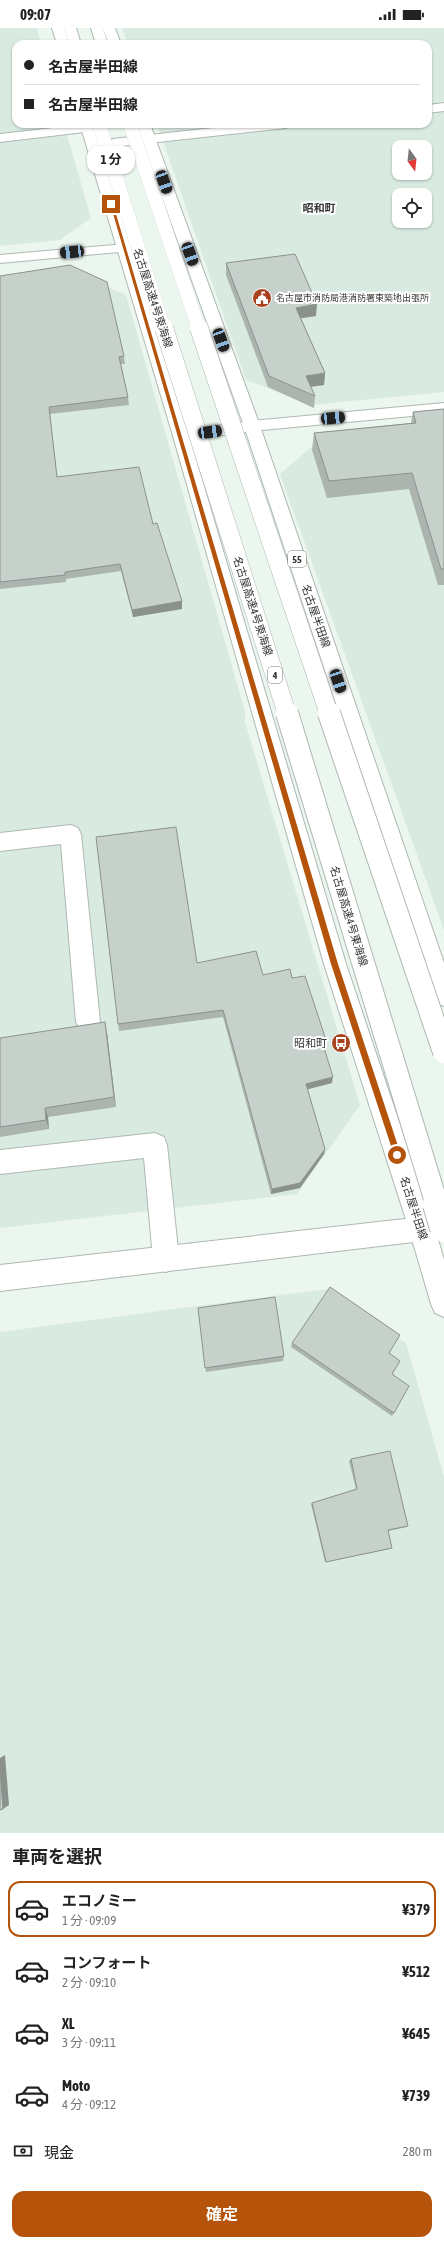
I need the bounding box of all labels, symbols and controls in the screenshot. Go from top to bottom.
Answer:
text: 09:07 [20,6,51,23]
text: 名古屋半田線 [48,58,138,75]
text: 名古屋半田線 [48,96,138,113]
north arrow [392,140,432,180]
map controls [392,140,432,228]
callout: 1 分 [87,146,135,174]
text: 1 分 [101,152,121,167]
car [154,169,174,195]
button: locate [392,188,432,228]
route end [102,195,120,213]
district label: 昭和町 [303,202,336,214]
car [180,241,200,267]
car [59,245,85,259]
street label: 名古屋高速4号東海線 [131,247,175,349]
public building icon: 名古屋市消防局港消防署東築地出張所 [251,287,273,309]
place label: 名古屋市消防局港消防署東築地出張所 [276,293,429,303]
car [211,327,231,353]
car [321,411,345,425]
car [197,424,223,440]
road number: 55 [288,551,306,567]
street label: 名古屋高速4号東海線 [231,555,275,657]
street label: 名古屋半田線 [300,583,332,649]
road number: 4 [268,667,282,683]
car [328,668,348,694]
street label: 名古屋高速4号東海線 [328,864,370,968]
bus stop icon: 昭和町 [330,1032,352,1054]
place label: 昭和町 [294,1037,327,1049]
route start [388,1146,406,1164]
street label: 名古屋半田線 [398,1175,430,1241]
text: 車両を選択 [12,1846,102,1867]
icon: car [14,1891,50,1927]
text: エコノミー [62,1892,137,1909]
text: ¥379 [402,1901,430,1918]
text: 1 分 · 09:09 [62,1913,116,1928]
icon: car [14,1953,50,1989]
text: コンフォート [62,1954,152,1971]
text: ¥512 [402,1963,430,1980]
text: 2 分 · 09:10 [62,1975,116,1990]
icon: car [14,2015,50,2051]
text: XL [62,2015,75,2032]
text: ¥645 [402,2025,430,2042]
text: 3 分 · 09:11 [62,2035,116,2050]
icon: car [14,2077,50,2113]
text: Moto [62,2077,90,2094]
text: ¥739 [402,2087,430,2104]
text: 4 分 · 09:12 [62,2097,116,2112]
icon: cash [12,2140,34,2162]
text: 現金 [44,2144,74,2161]
text: 280 m [403,2144,432,2159]
button: 確定 [12,2191,432,2237]

